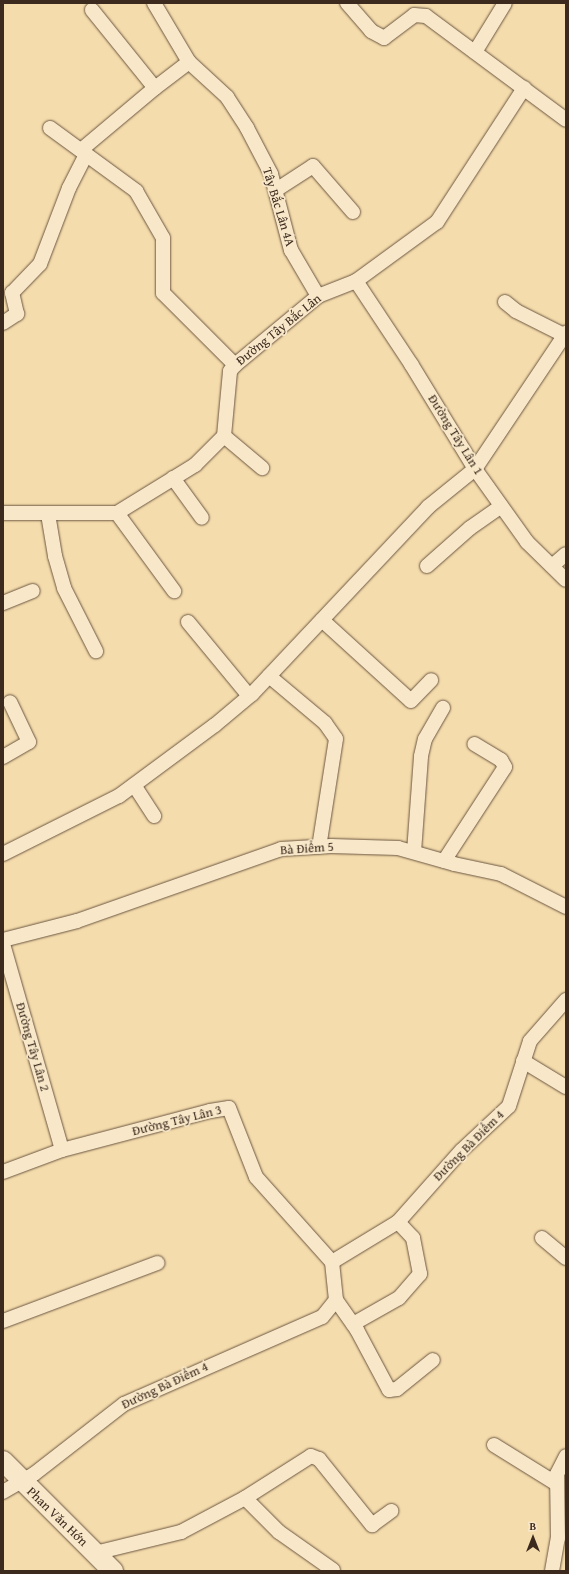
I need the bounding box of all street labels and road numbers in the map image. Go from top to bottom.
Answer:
street label: Tây Bắc Lân 4A [259,166,297,248]
street label: Đường Tây Bắc Lân [233,291,325,369]
street label: Đường Tây Lân 1 [424,392,486,478]
street label: Bà Điểm 5 [280,839,334,859]
street label: Đường Tây Lân 2 [12,1001,52,1093]
street label: Đường Tây Lân 3 [131,1102,223,1140]
street label: Đường Bà Điểm 4 [430,1107,508,1185]
street label: Đường Bà Điểm 4 [119,1359,211,1413]
street label: Phan Văn Hớn [23,1484,91,1550]

